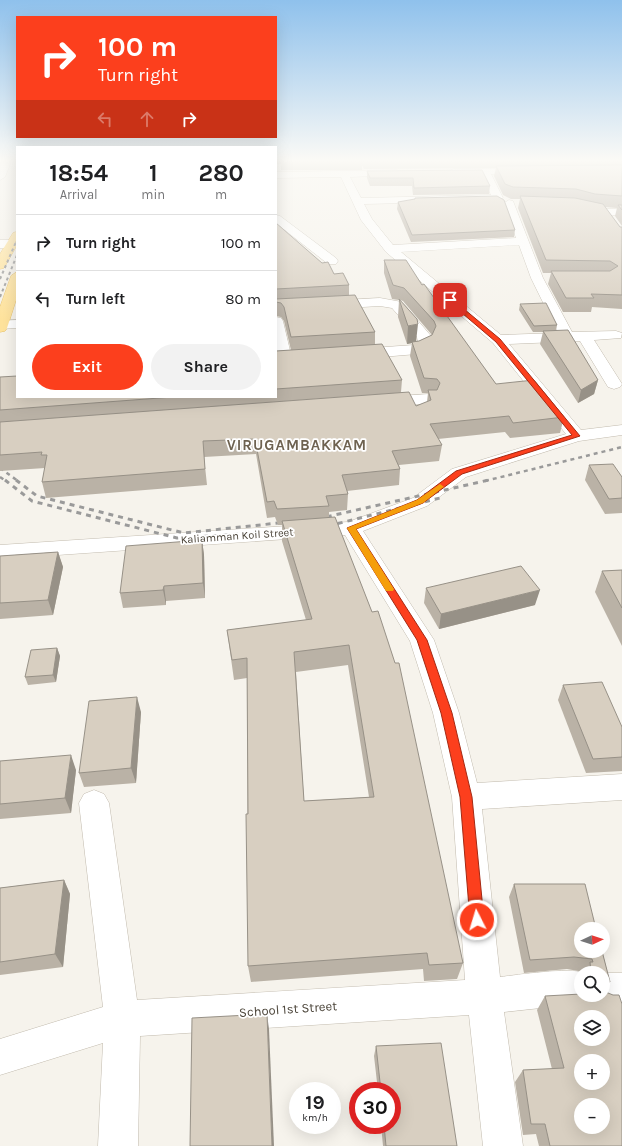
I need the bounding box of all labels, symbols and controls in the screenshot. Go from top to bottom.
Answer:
text: 100 m [98,30,177,63]
icon: right [32,32,84,84]
text: Turn right [98,64,178,86]
icon: left [94,108,116,130]
icon: ahead [136,108,158,130]
icon: right [178,108,200,130]
text: 18:54 [49,159,108,187]
text: 1 [149,159,158,187]
text: 280 [198,159,244,187]
text: Arrival [60,187,98,202]
text: min [141,187,165,202]
text: m [215,187,227,202]
icon: right [32,232,54,254]
text: Turn right [66,234,136,252]
text: 100 m [221,234,261,252]
pin [433,283,467,317]
icon: left [32,288,54,310]
icon: arrive [439,289,461,311]
text: Turn left [66,290,125,308]
text: 80 m [225,290,261,308]
button: Exit [32,344,143,390]
button: Share [151,344,261,390]
district label: VIRUGAMBAKKAM [227,436,367,454]
street label: Kaliamman Koil Street [180,526,294,546]
position arrow [456,899,498,941]
north arrow [574,922,610,958]
map controls [574,922,610,1134]
button: search [574,966,610,1002]
street label: School 1st Street [239,998,338,1020]
button: layers [574,1010,610,1046]
button: + [574,1054,610,1090]
speed limit sign: 30 [349,1082,401,1134]
text: 19 [305,1091,325,1114]
button: − [574,1098,610,1134]
text: km/h [302,1112,328,1124]

